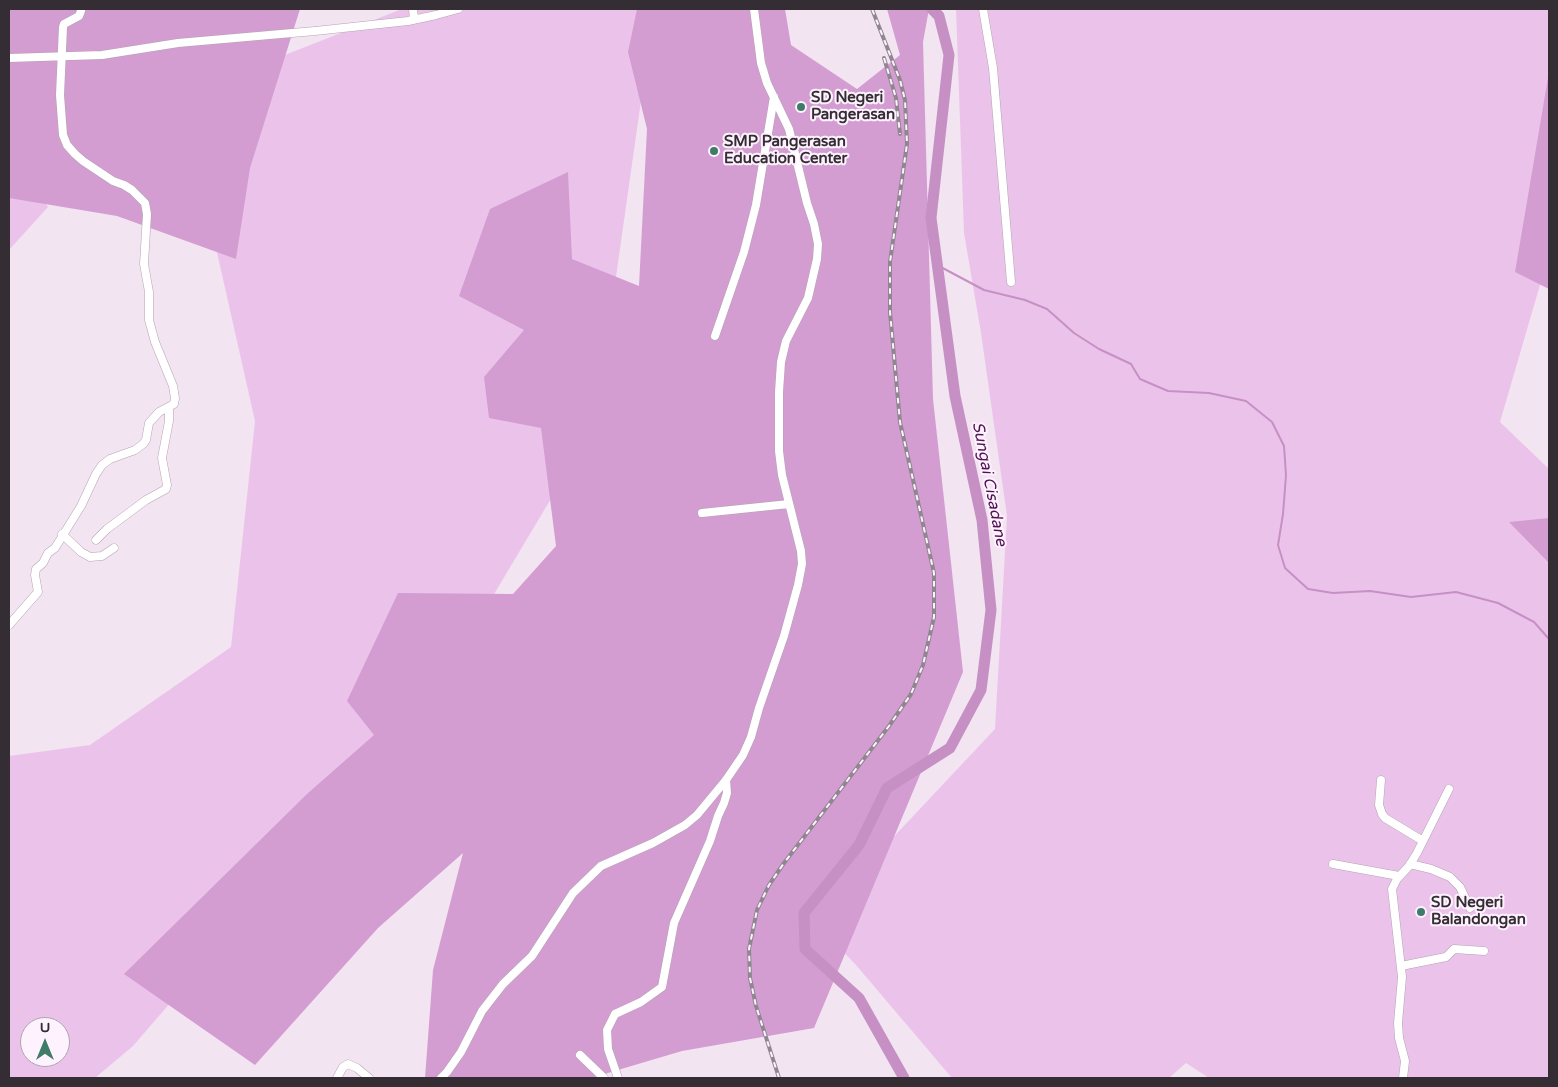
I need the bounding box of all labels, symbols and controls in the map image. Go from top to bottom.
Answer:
place label: SD Negeri Pangerasan [811,89,895,124]
marker: SD Negeri Pangerasan [795,101,807,113]
place label: SMP Pangerasan Education Center [724,133,847,168]
marker: SMP Pangerasan Education Center [708,145,720,157]
water label: Sungai Cisadane [968,420,1010,548]
place label: SD Negeri Balandongan [1431,894,1526,929]
marker: SD Negeri Balandongan [1415,906,1427,918]
north arrow [20,1017,70,1067]
text: U [40,1019,50,1036]

